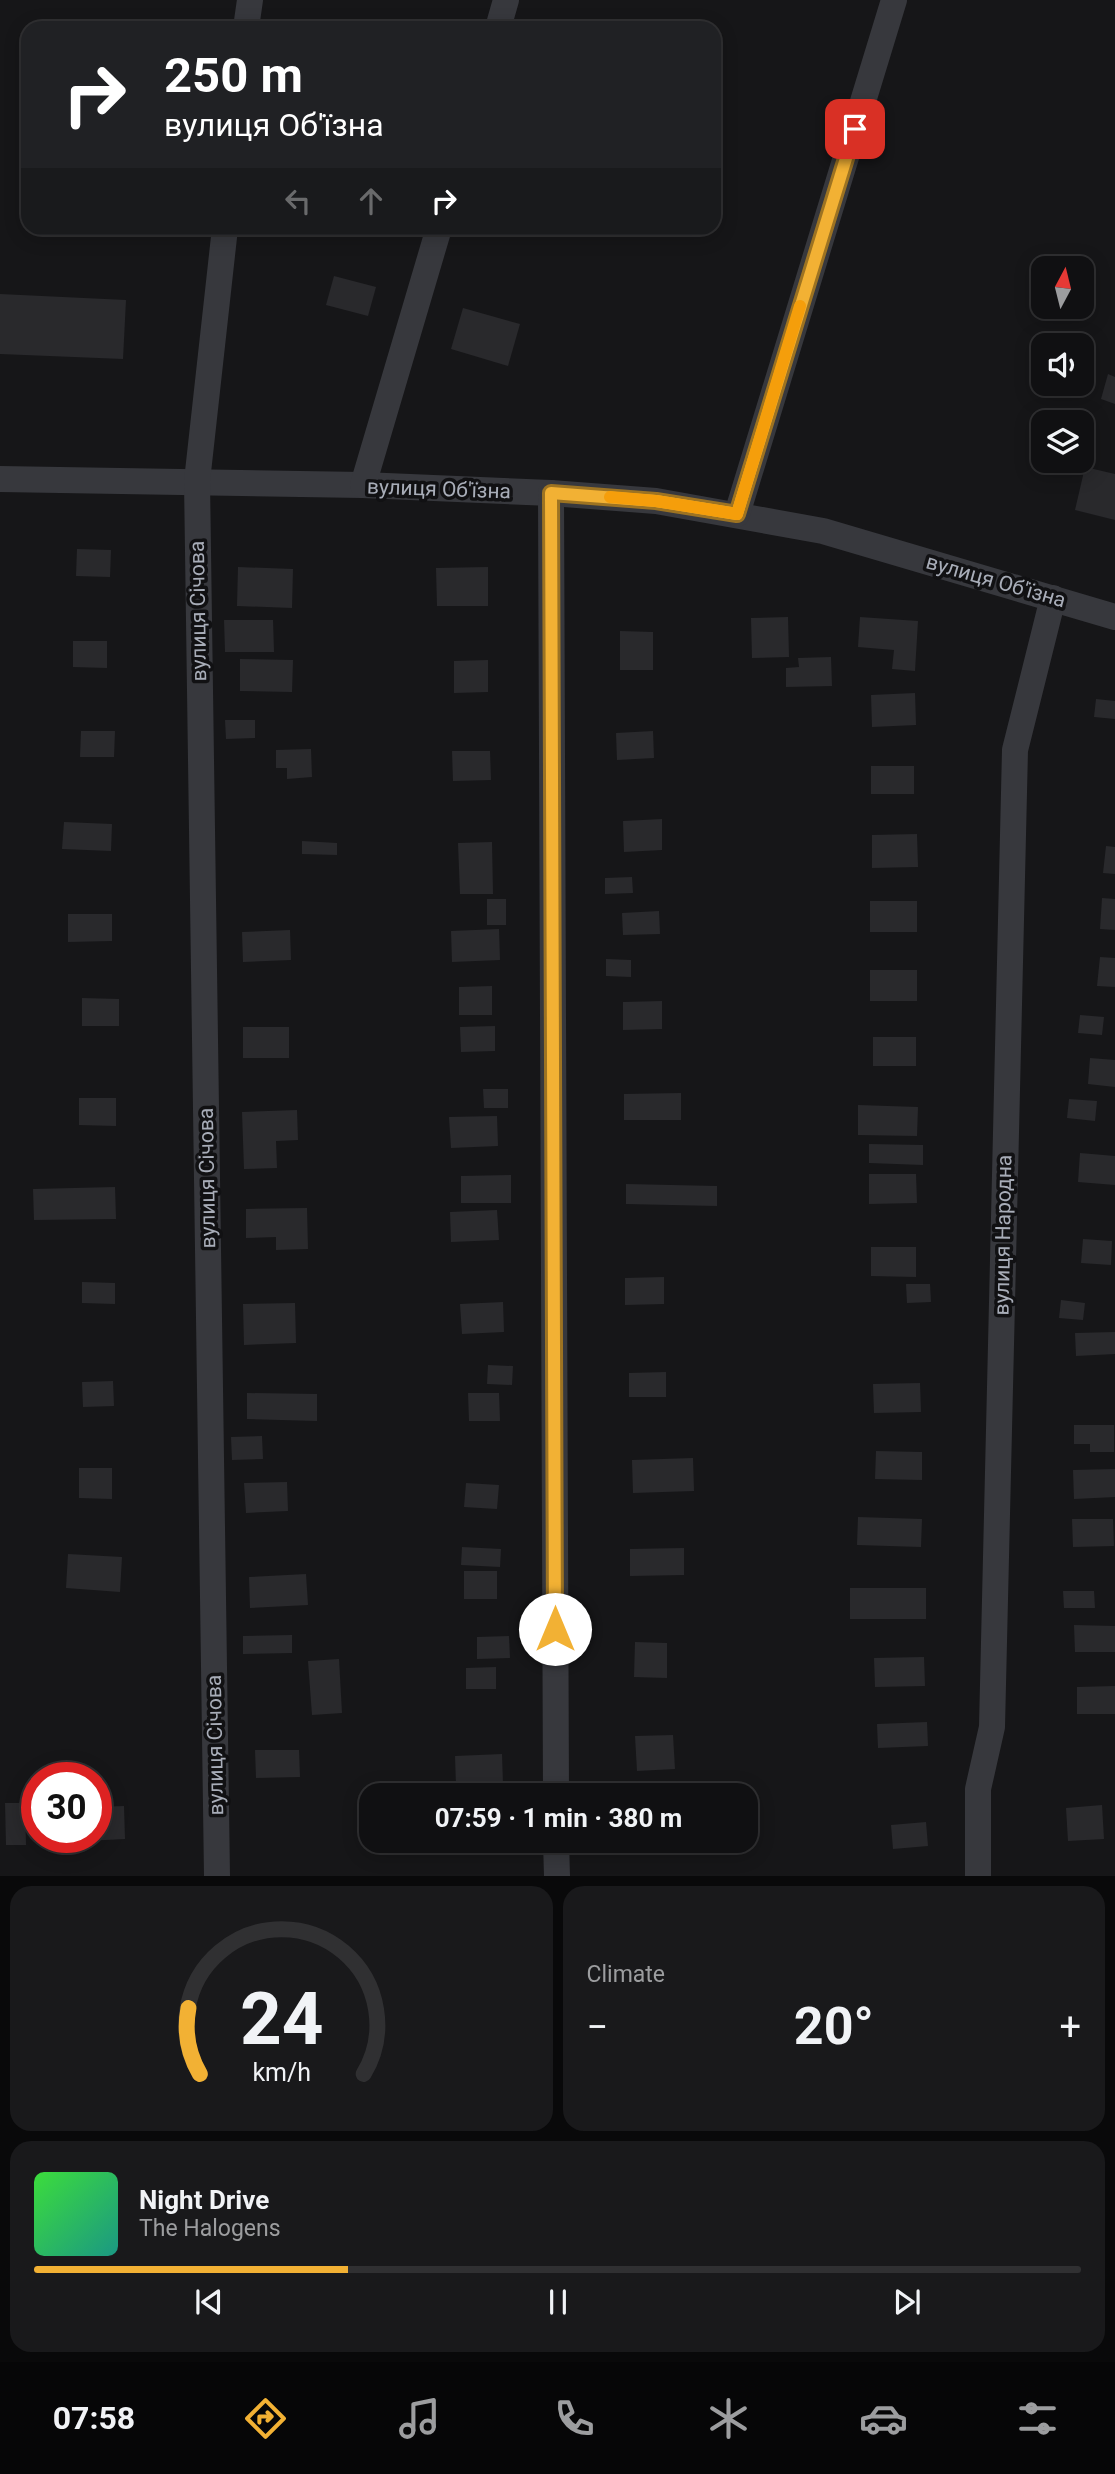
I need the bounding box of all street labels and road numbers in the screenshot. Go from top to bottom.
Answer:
street label: вулиця Об'їзна [367,474,511,504]
street label: вулиця Січова [185,541,211,681]
street label: вулиця Об'їзна [923,550,1069,612]
street label: вулиця Січова [194,1108,220,1248]
street label: вулиця Народна [990,1154,1016,1316]
street label: вулиця Січова [202,1675,228,1815]

